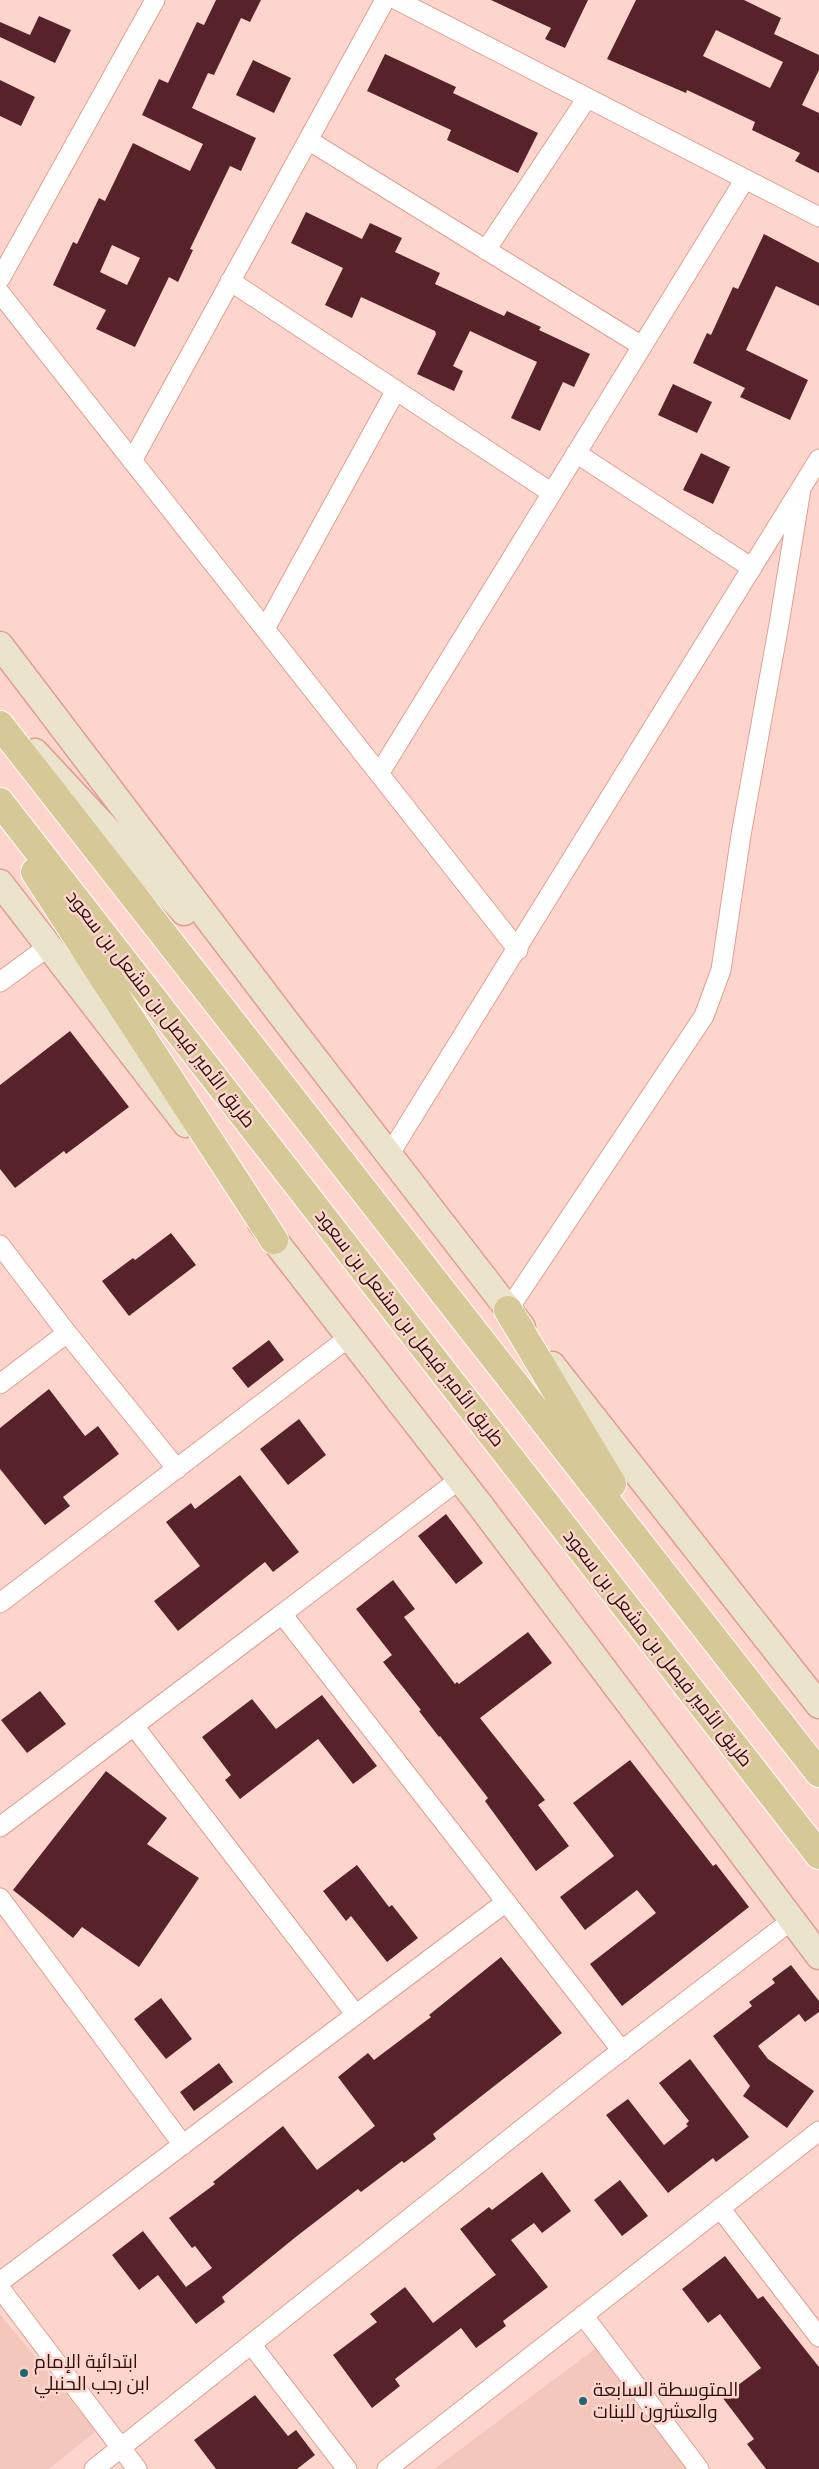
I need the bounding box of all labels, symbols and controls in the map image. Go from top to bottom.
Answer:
street label: طريق الأمير فيصل بن مشعل بن سعود [61,886,261,1132]
street label: طريق الأمير فيصل بن مشعل بن سعود [310,1205,510,1451]
street label: طريق الأمير فيصل بن مشعل بن سعود [558,1525,758,1771]
place label: ابتدائية الإمام ابن رجب الحنبلي [34,2351,150,2395]
marker: ابتدائية الإمام ابن رجب الحنبلي [18,2367,30,2379]
place label: المتوسطة السابعة والعشرون للبنات [593,2379,738,2423]
marker: المتوسطة السابعة والعشرون للبنات [577,2395,589,2407]

